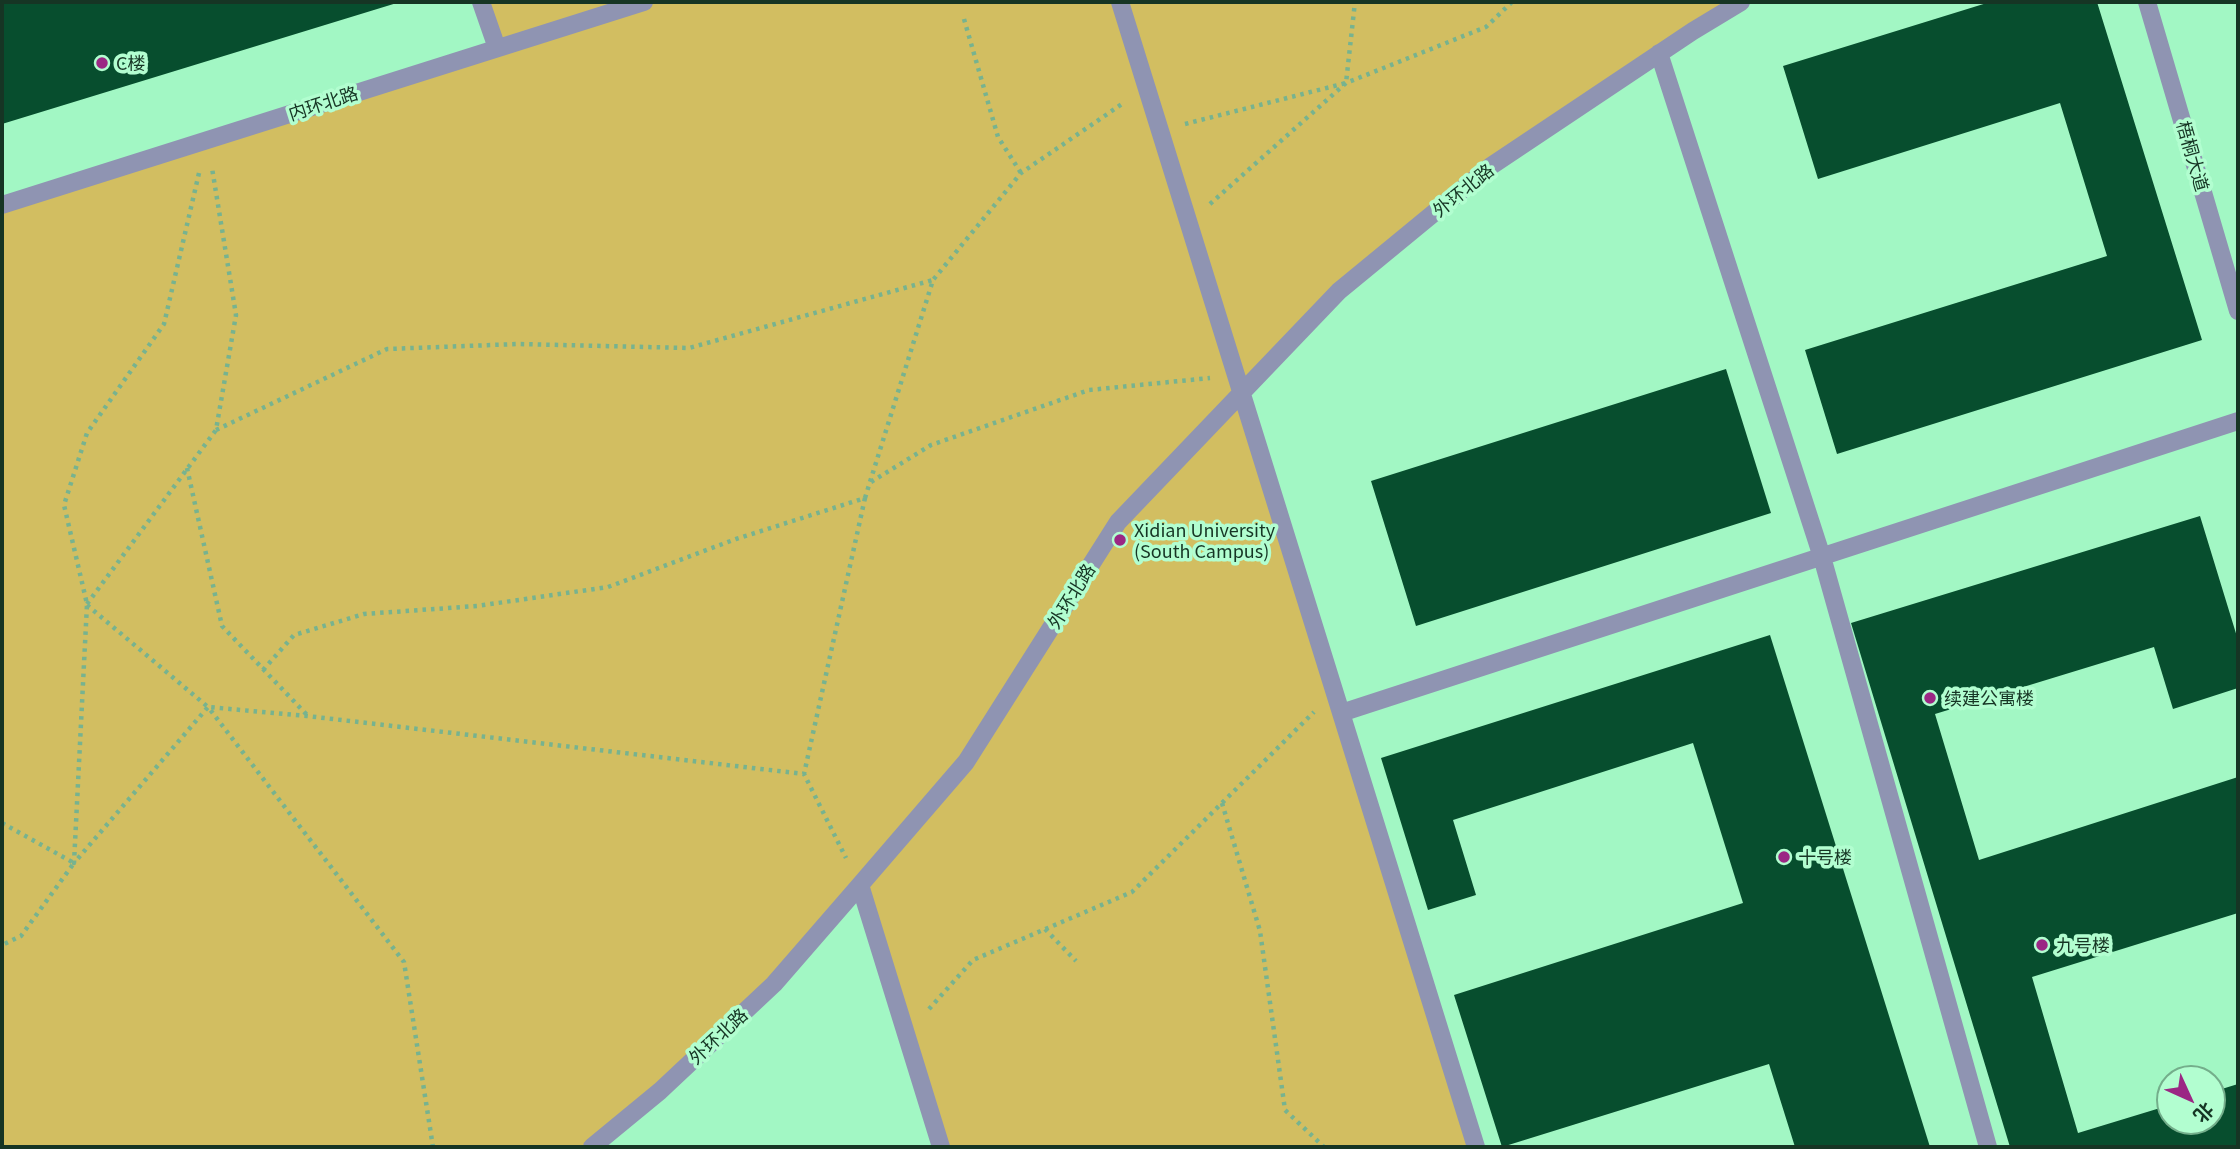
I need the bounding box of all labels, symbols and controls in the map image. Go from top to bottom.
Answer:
place label: C楼 [116,52,145,74]
marker: C楼 [94,55,110,71]
street label: 内环北路 [285,82,361,124]
street label: 梧桐大道 [2173,118,2213,194]
street label: 外环北路 [1428,159,1498,221]
place label: Xidian University (South Campus) [1134,519,1275,562]
marker: Xidian University (South Campus) [1112,532,1128,548]
street label: 外环北路 [1043,560,1099,632]
place label: 续建公寓楼 [1944,687,2034,709]
marker: 续建公寓楼 [1922,690,1938,706]
place label: 十号楼 [1798,846,1852,868]
marker: 十号楼 [1776,849,1792,865]
place label: 九号楼 [2056,934,2110,956]
marker: 九号楼 [2034,937,2050,953]
street label: 外环北路 [684,1004,752,1068]
north arrow [2156,1065,2226,1135]
text: 北 [2189,1098,2221,1130]

